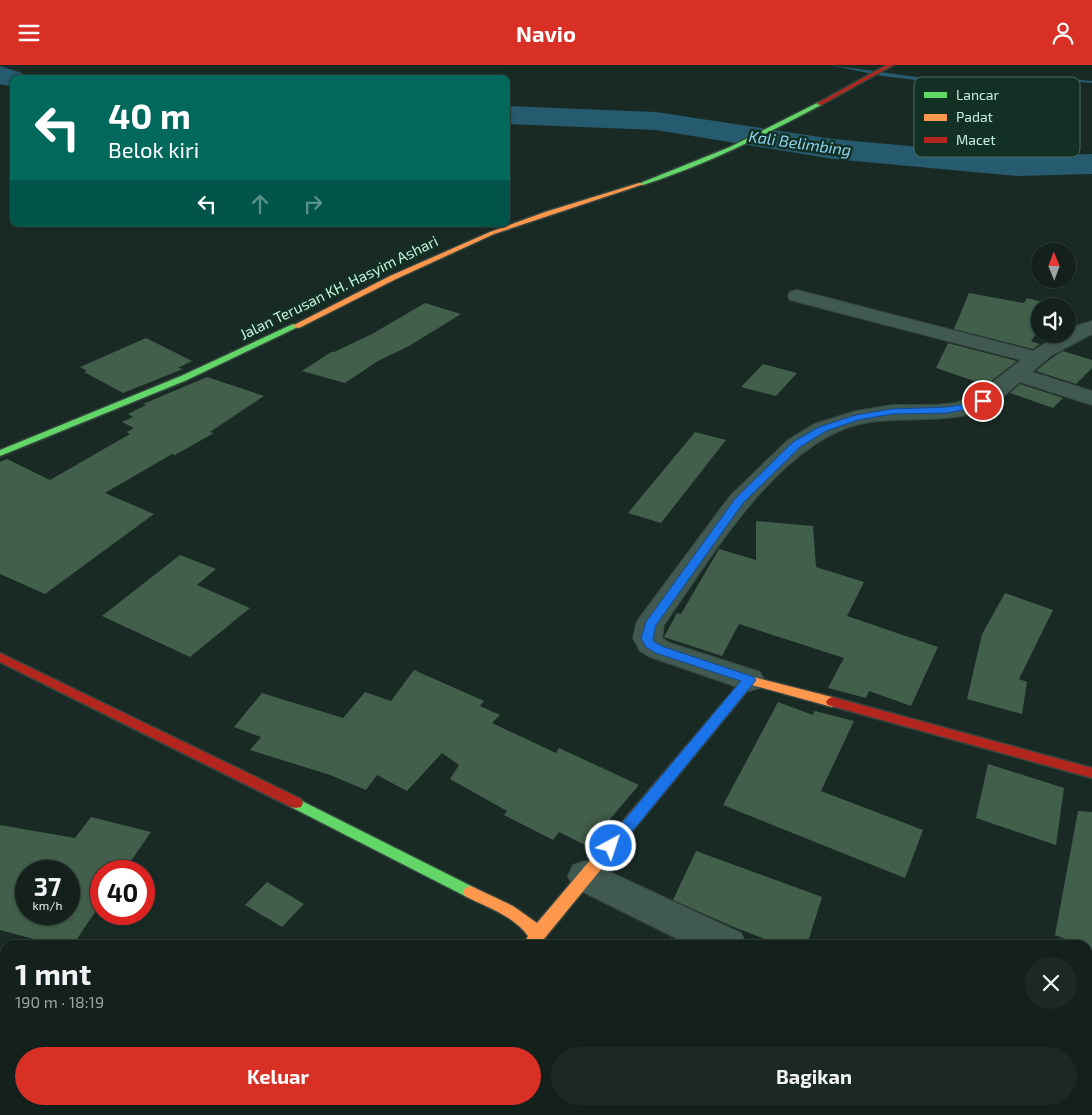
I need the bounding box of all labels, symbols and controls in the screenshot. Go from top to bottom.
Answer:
icon: menu [15,19,43,47]
icon: person [1049,19,1077,47]
text: Navio [516,20,576,46]
legend [914,77,1080,157]
text: Lancar [956,86,1000,103]
text: 40 m [108,94,191,136]
icon: left [25,95,90,160]
text: Padat [956,108,993,125]
water label: Kali Belimbing [748,126,852,159]
text: Macet [956,131,996,148]
text: Belok kiri [108,136,199,162]
icon: left [193,190,221,218]
icon: ahead [246,190,274,218]
icon: right [299,190,327,218]
street label: Jalan Terusan KH. Hasyim Ashari [237,231,441,343]
north arrow [1031,243,1076,287]
map controls [1031,243,1076,343]
button: sound [1031,298,1076,343]
pin [962,380,1004,422]
icon: arrive [969,387,997,415]
position arrow [584,819,636,871]
speed limit sign: 40 [90,860,155,925]
text: 37 [34,871,61,901]
text: km/h [33,898,62,912]
text: 1 mnt [15,955,91,991]
button: close [1025,957,1077,1009]
text: 190 m · 18:19 [15,992,104,1011]
button: Keluar [15,1047,541,1105]
button: Bagikan [551,1047,1077,1105]

